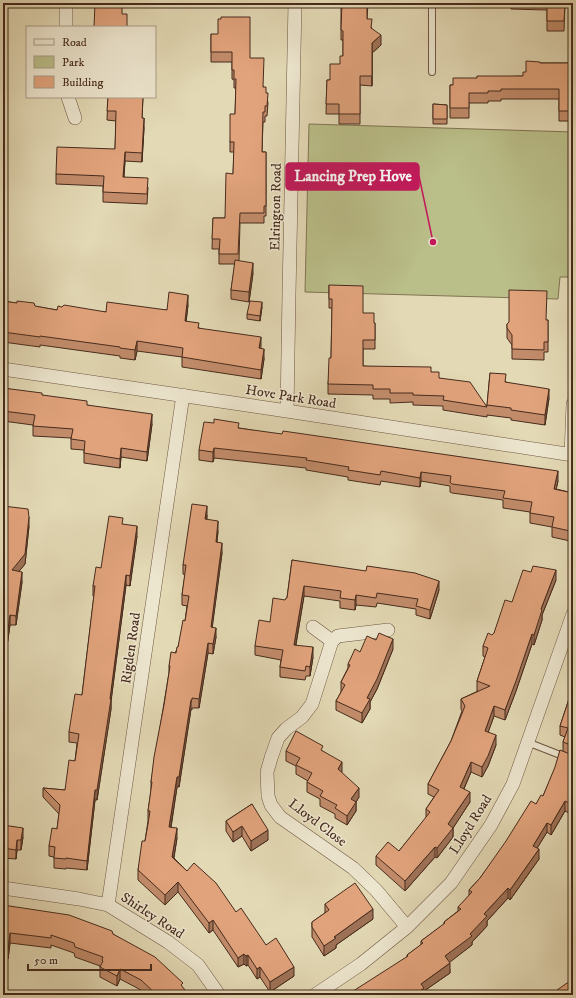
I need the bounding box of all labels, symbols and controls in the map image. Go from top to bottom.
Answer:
legend [26,26,156,98]
text: Road [62,35,87,50]
text: Park [62,55,84,70]
text: Building [62,75,103,90]
street label: Elrington Road [266,163,286,251]
callout: Lancing Prep Hove [286,163,419,190]
text: Lancing Prep Hove [294,167,412,186]
street label: Hove Park Road [244,381,337,413]
street label: Rigden Road [117,611,145,685]
street label: Lloyd Road [446,791,496,858]
street label: Lloyd Close [285,795,350,851]
street label: Shirley Road [117,889,188,943]
scale bar [28,946,151,972]
text: 50 m [34,953,58,968]

